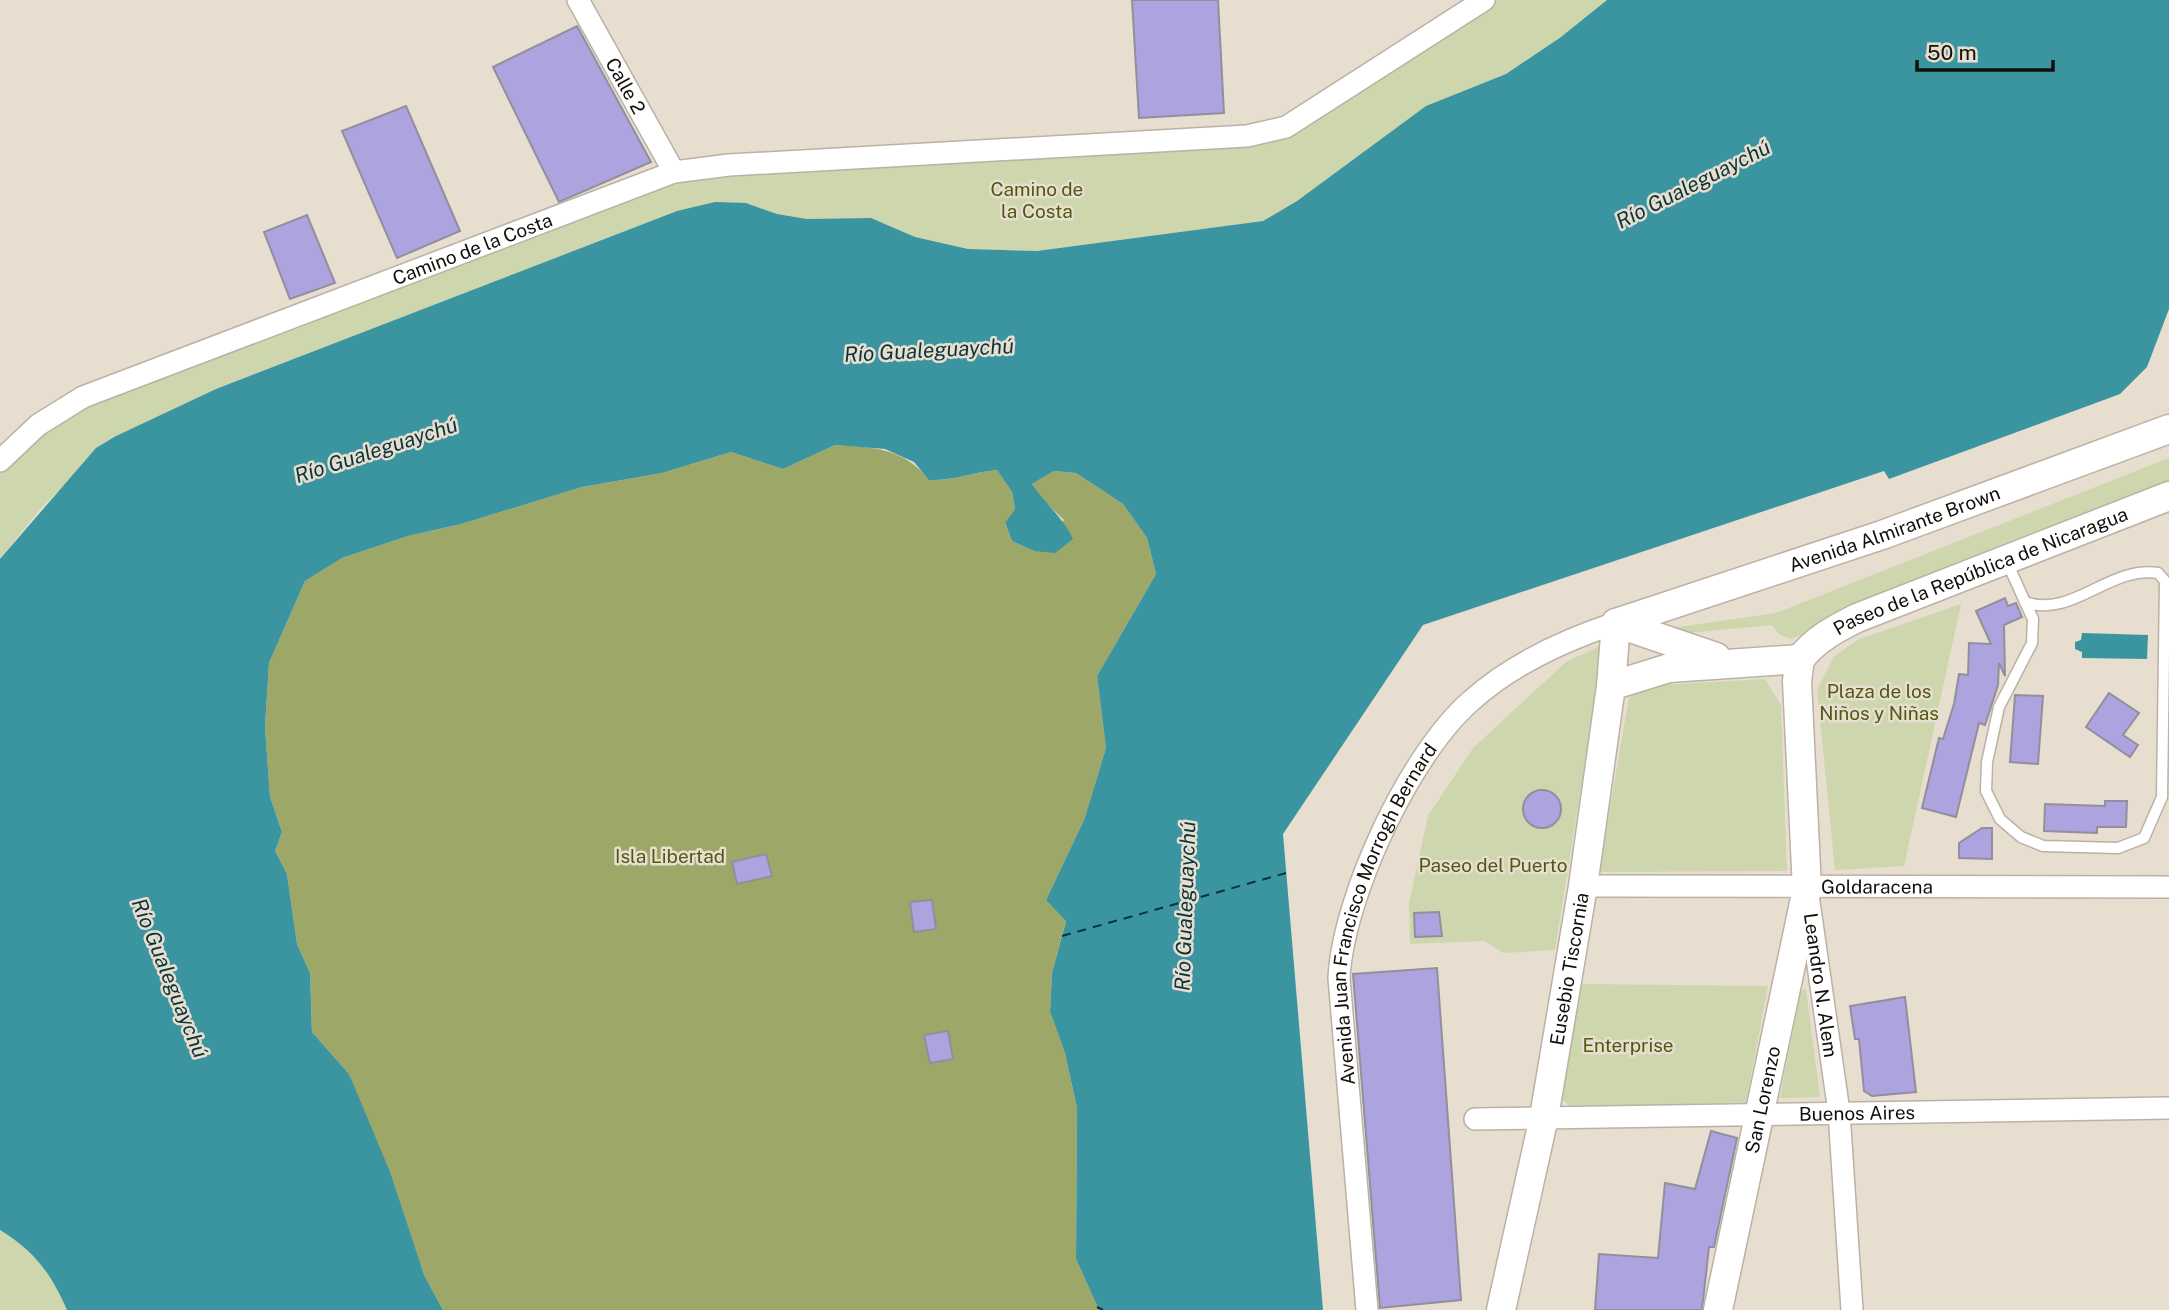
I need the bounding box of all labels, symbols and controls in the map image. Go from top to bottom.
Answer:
scale bar [1917,28,2054,72]
text: 50 m [1927,40,1977,65]
street label: Calle 2 [601,54,650,117]
water label: Río Gualeguaychú [1612,134,1774,234]
park label: Camino de la Costa [991,178,1083,222]
street label: Camino de la Costa [389,208,555,289]
water label: Río Gualeguaychú [844,333,1014,367]
water label: Río Gualeguaychú [291,412,461,488]
street label: Avenida Almirante Brown [1786,481,2003,576]
street label: Paseo de la República de Nicaragua [1829,502,2131,639]
park label: Plaza de los Niños y Niñas [1819,680,1939,724]
street label: Avenida Juan Francisco Morrogh Bernard [1328,739,1441,1086]
water label: Río Gualeguaychú [1170,821,1200,991]
park label: Isla Libertad [615,845,725,867]
park label: Paseo del Puerto [1418,854,1568,876]
street label: Goldaracena [1821,875,1933,898]
street label: Eusebio Tiscornia [1545,891,1593,1047]
water label: Río Gualeguaychú [127,895,213,1061]
street label: Leandro N. Alem [1800,911,1842,1059]
park label: Enterprise [1582,1034,1674,1056]
street label: San Lorenzo [1740,1044,1784,1155]
street label: Buenos Aires [1799,1101,1915,1125]

